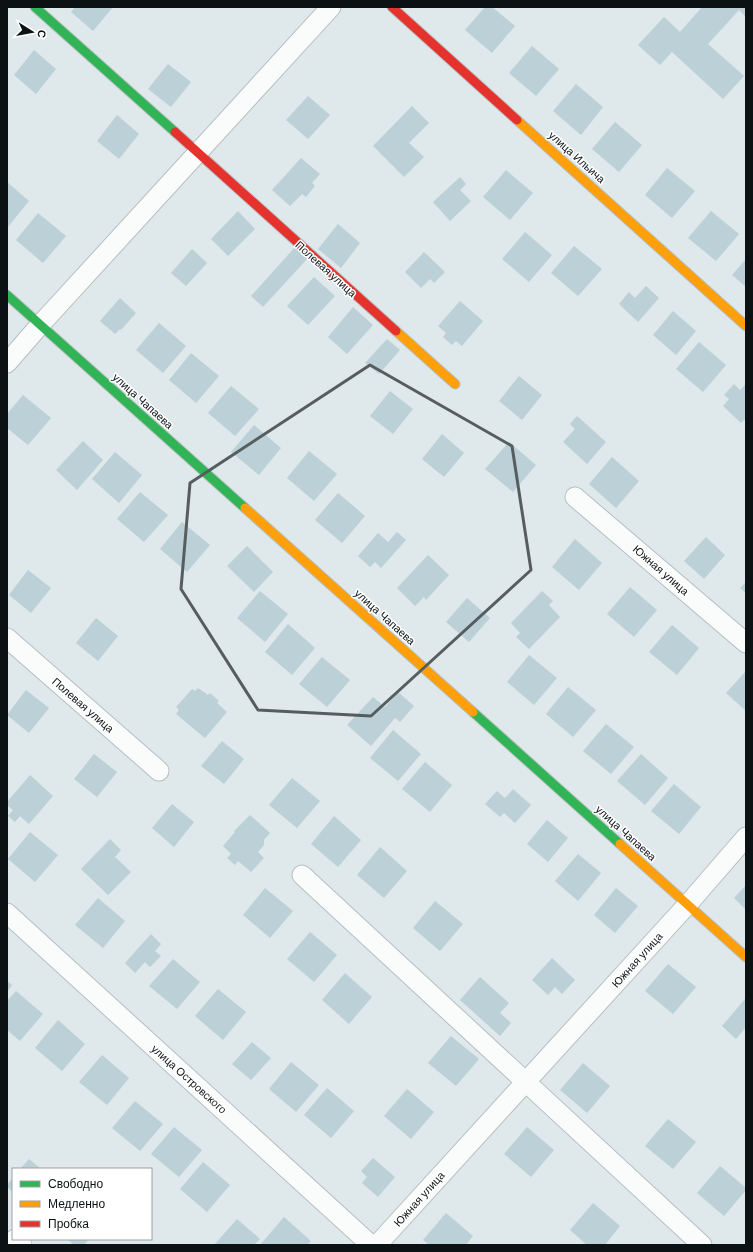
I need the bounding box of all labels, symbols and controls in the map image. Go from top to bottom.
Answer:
north arrow [12,12,52,52]
text: С [34,29,49,39]
street label: улица Ильича [546,128,609,187]
street label: Полевая улица [293,238,360,301]
street label: улица Чапаева [110,370,177,432]
street label: Южная улица [630,542,693,599]
street label: улица Чапаева [352,586,419,648]
street label: Полевая улица [49,674,117,736]
street label: улица Чапаева [593,802,660,864]
street label: Южная улица [608,929,666,991]
street label: улица Островского [148,1041,230,1117]
legend [12,1168,152,1240]
street label: Южная улица [390,1168,448,1230]
text: Свободно [48,1176,103,1192]
text: Медленно [48,1196,105,1212]
text: Пробка [48,1216,89,1232]

